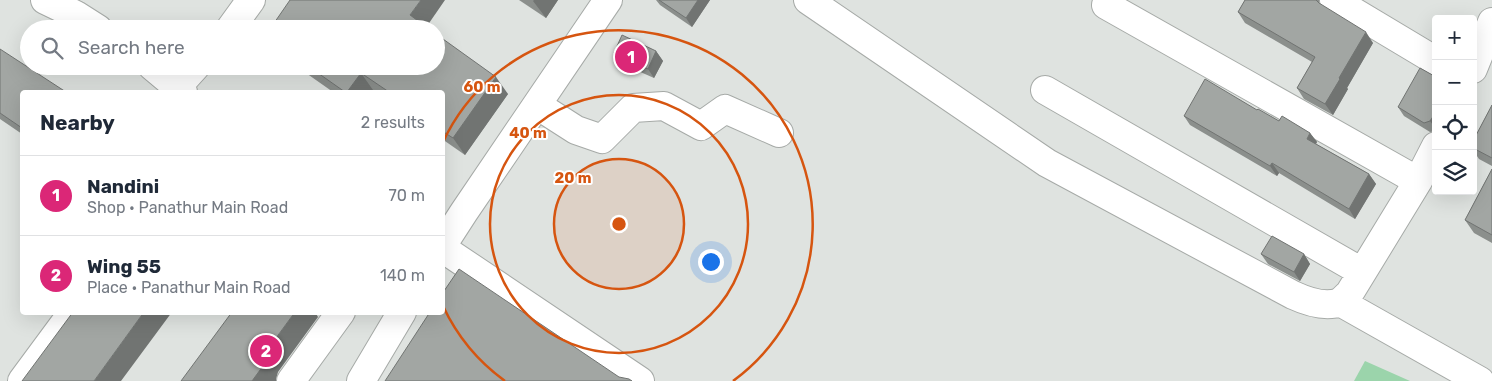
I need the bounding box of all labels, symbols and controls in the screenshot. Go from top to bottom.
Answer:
map controls [1432,15,1477,195]
button: + [1432,15,1477,60]
search box [20,20,445,75]
icon: search [38,34,66,62]
text: Search here [78,36,185,59]
pin: 1 [615,38,647,76]
button: − [1432,60,1477,105]
text: 60 m [464,78,500,96]
button: locate [1432,105,1477,150]
text: Nearby [40,110,115,135]
text: 2 results [361,113,425,132]
text: 40 m [509,124,547,142]
button: layers [1432,150,1477,195]
text: 20 m [555,169,591,187]
text: Nandini [87,175,159,198]
text: 1 [52,186,60,205]
text: 70 m [388,186,425,205]
text: Shop · Panathur Main Road [87,198,288,217]
centre of rings [610,215,628,233]
your location [698,249,724,275]
text: Wing 55 [87,255,161,278]
text: 2 [51,266,61,285]
text: 140 m [380,266,425,285]
text: Place · Panathur Main Road [87,278,291,297]
pin: 2 [250,332,282,370]

